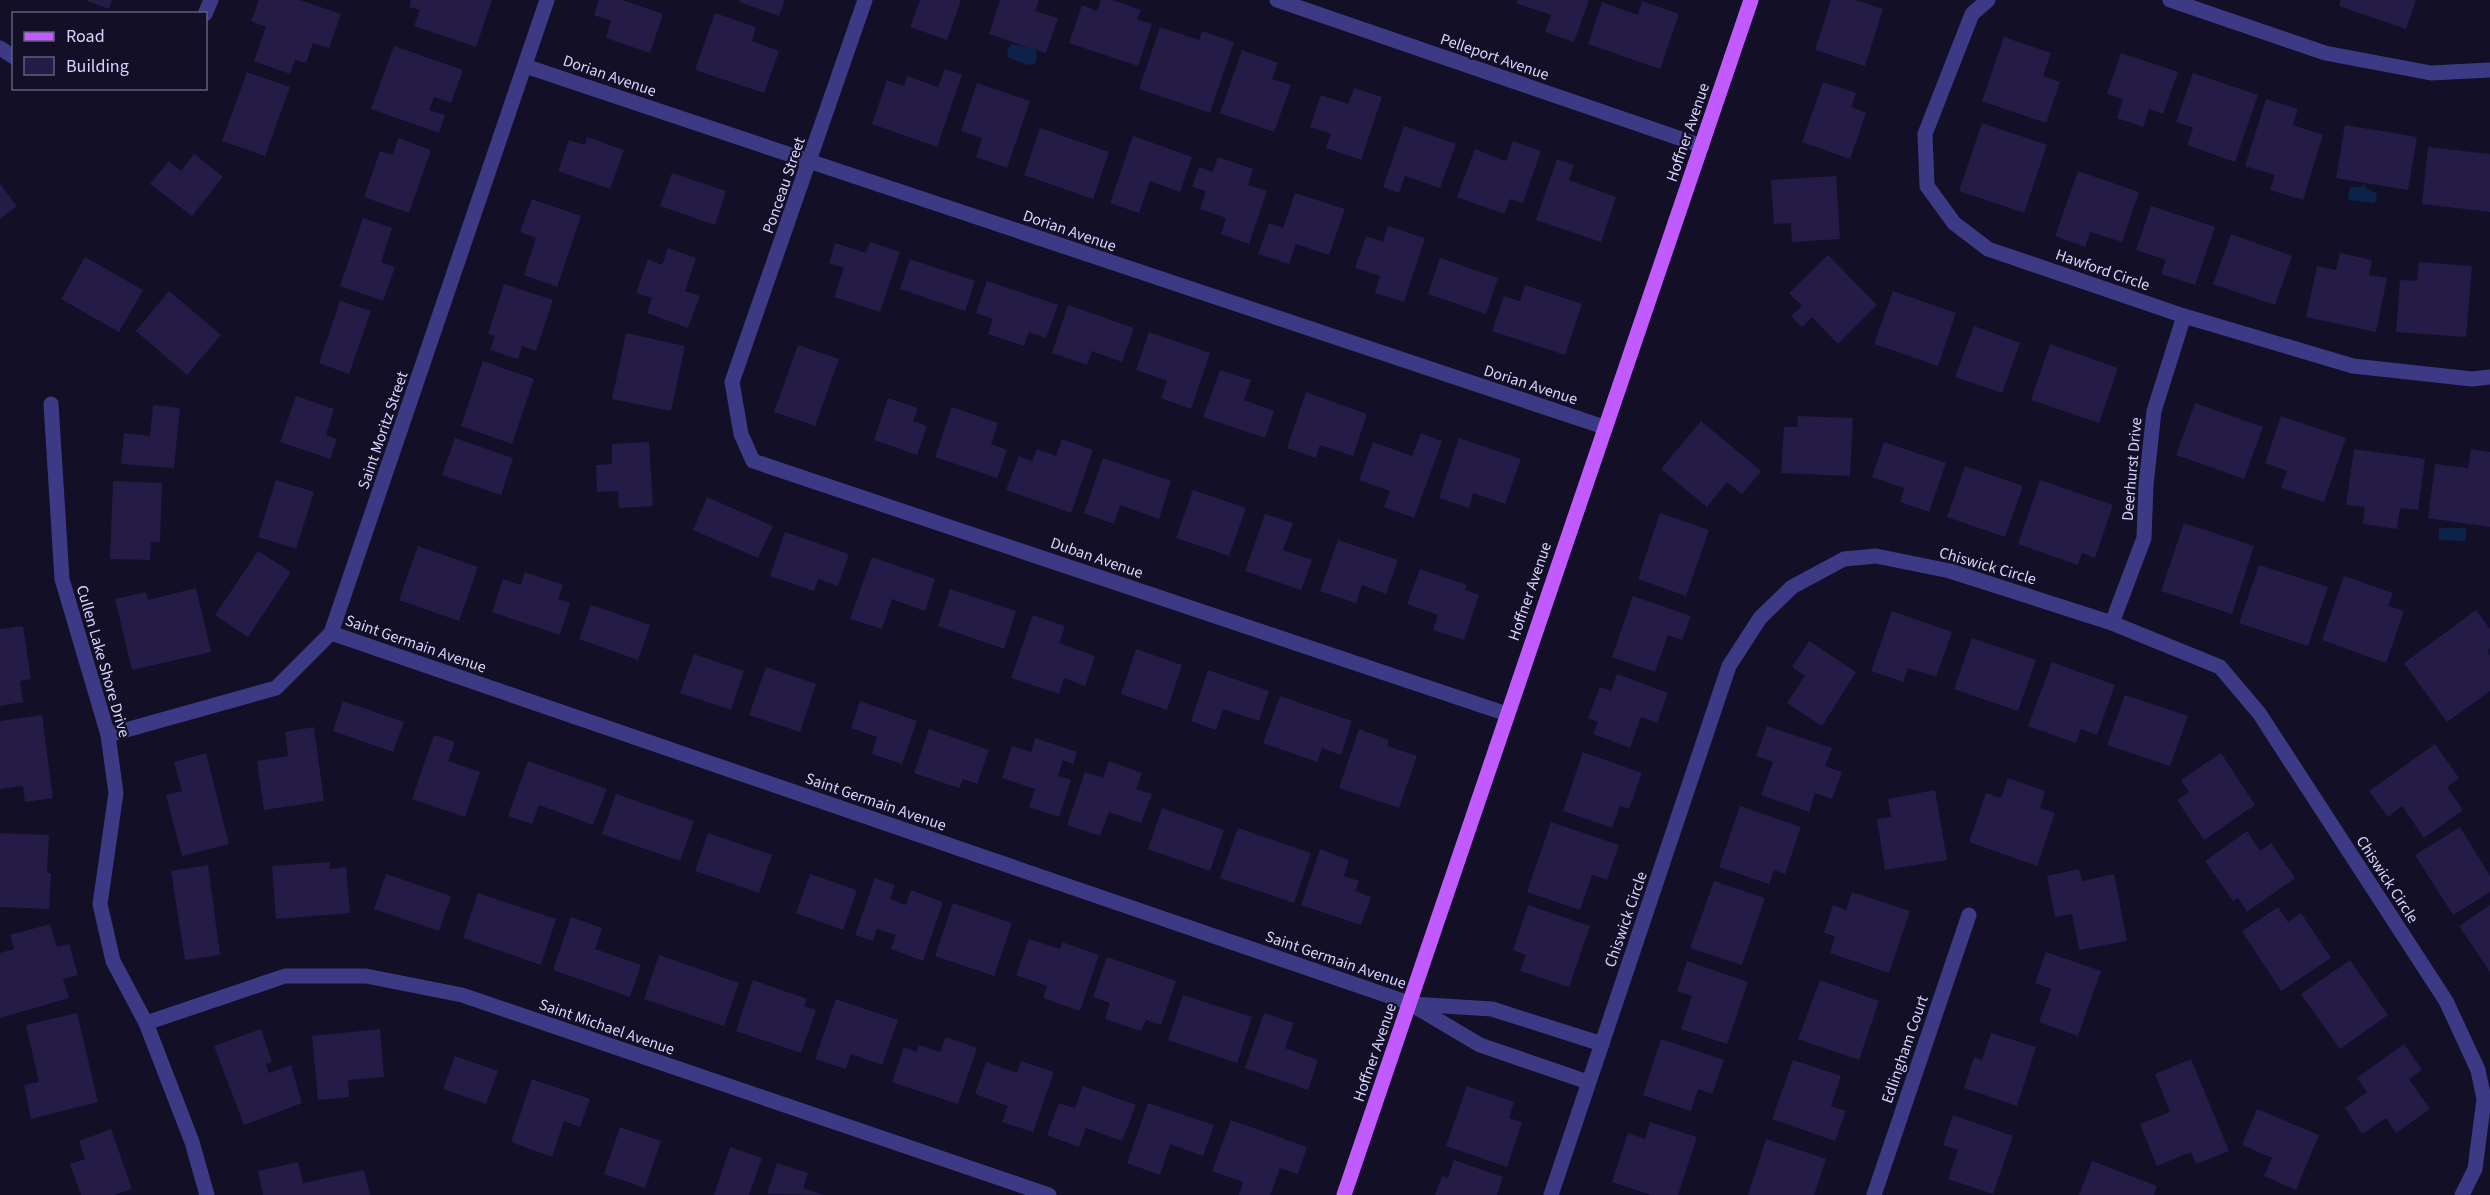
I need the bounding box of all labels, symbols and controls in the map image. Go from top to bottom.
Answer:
legend [12,12,207,90]
text: Road [66,24,105,49]
street label: Pelleport Avenue [1437,28,1552,86]
street label: Dorian Avenue [560,50,659,102]
text: Building [66,54,129,79]
street label: Hoffner Avenue [1661,80,1715,185]
street label: Ponceau Street [757,134,811,237]
street label: Dorian Avenue [1020,205,1119,257]
street label: Hawford Circle [2053,244,2153,296]
street label: Dorian Avenue [1481,359,1580,410]
street label: Saint Moritz Street [352,368,414,492]
street label: Deerhurst Drive [2117,416,2147,522]
street label: Duban Avenue [1047,532,1146,584]
street label: Hoffner Avenue [1503,539,1557,644]
street label: Chiswick Circle [1937,542,2039,590]
street label: Cullen Lake Shore Drive [71,583,135,740]
street label: Saint Germain Avenue [342,609,489,678]
street label: Saint Germain Avenue [802,767,949,836]
street label: Chiswick Circle [2351,832,2424,928]
street label: Chiswick Circle [1599,868,1653,970]
street label: Saint Germain Avenue [1262,925,1409,994]
street label: Edlingham Court [1876,992,1934,1106]
street label: Saint Michael Avenue [536,993,677,1060]
street label: Hoffner Avenue [1348,1000,1402,1105]

